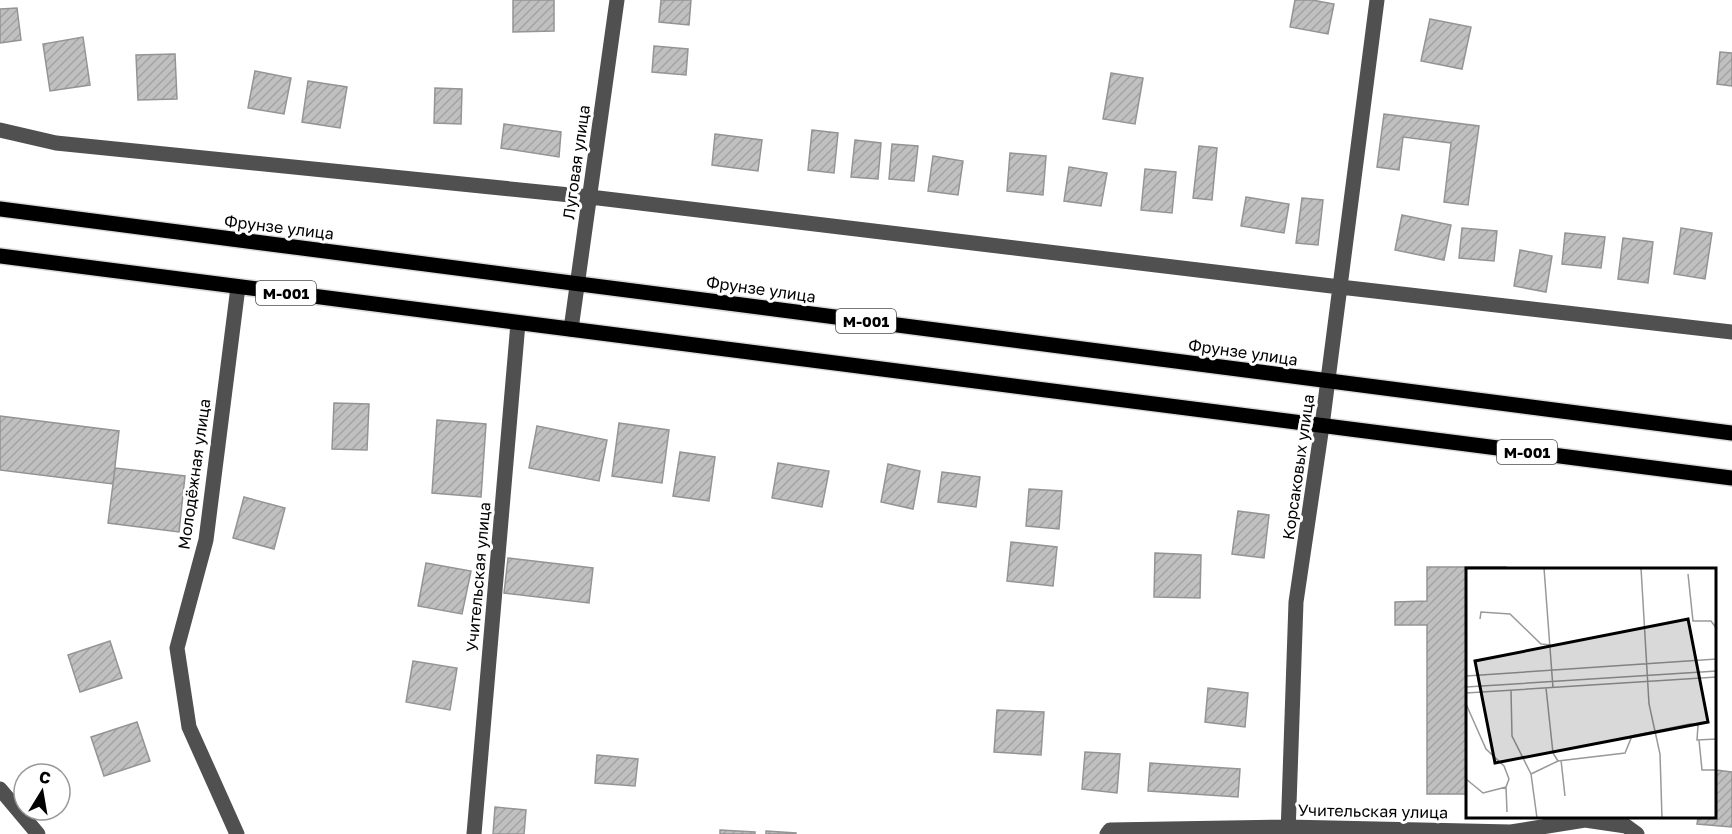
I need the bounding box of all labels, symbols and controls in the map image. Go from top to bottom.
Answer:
street label: Луговая улица [558,104,594,220]
street label: Фрунзе улица [223,210,335,244]
street label: Фрунзе улица [705,271,817,307]
road number: M-001 [256,281,316,305]
road number: M-001 [836,309,896,333]
street label: Фрунзе улица [1187,334,1299,370]
street label: Корсаковых улица [1278,393,1318,541]
street label: Молодёжная улица [174,397,214,551]
road number: M-001 [1497,440,1557,464]
street label: Учительская улица [461,501,495,653]
inset map [1466,568,1717,819]
north arrow [12,762,72,822]
text: С [37,766,52,788]
street label: Учительская улица [1298,800,1448,822]

